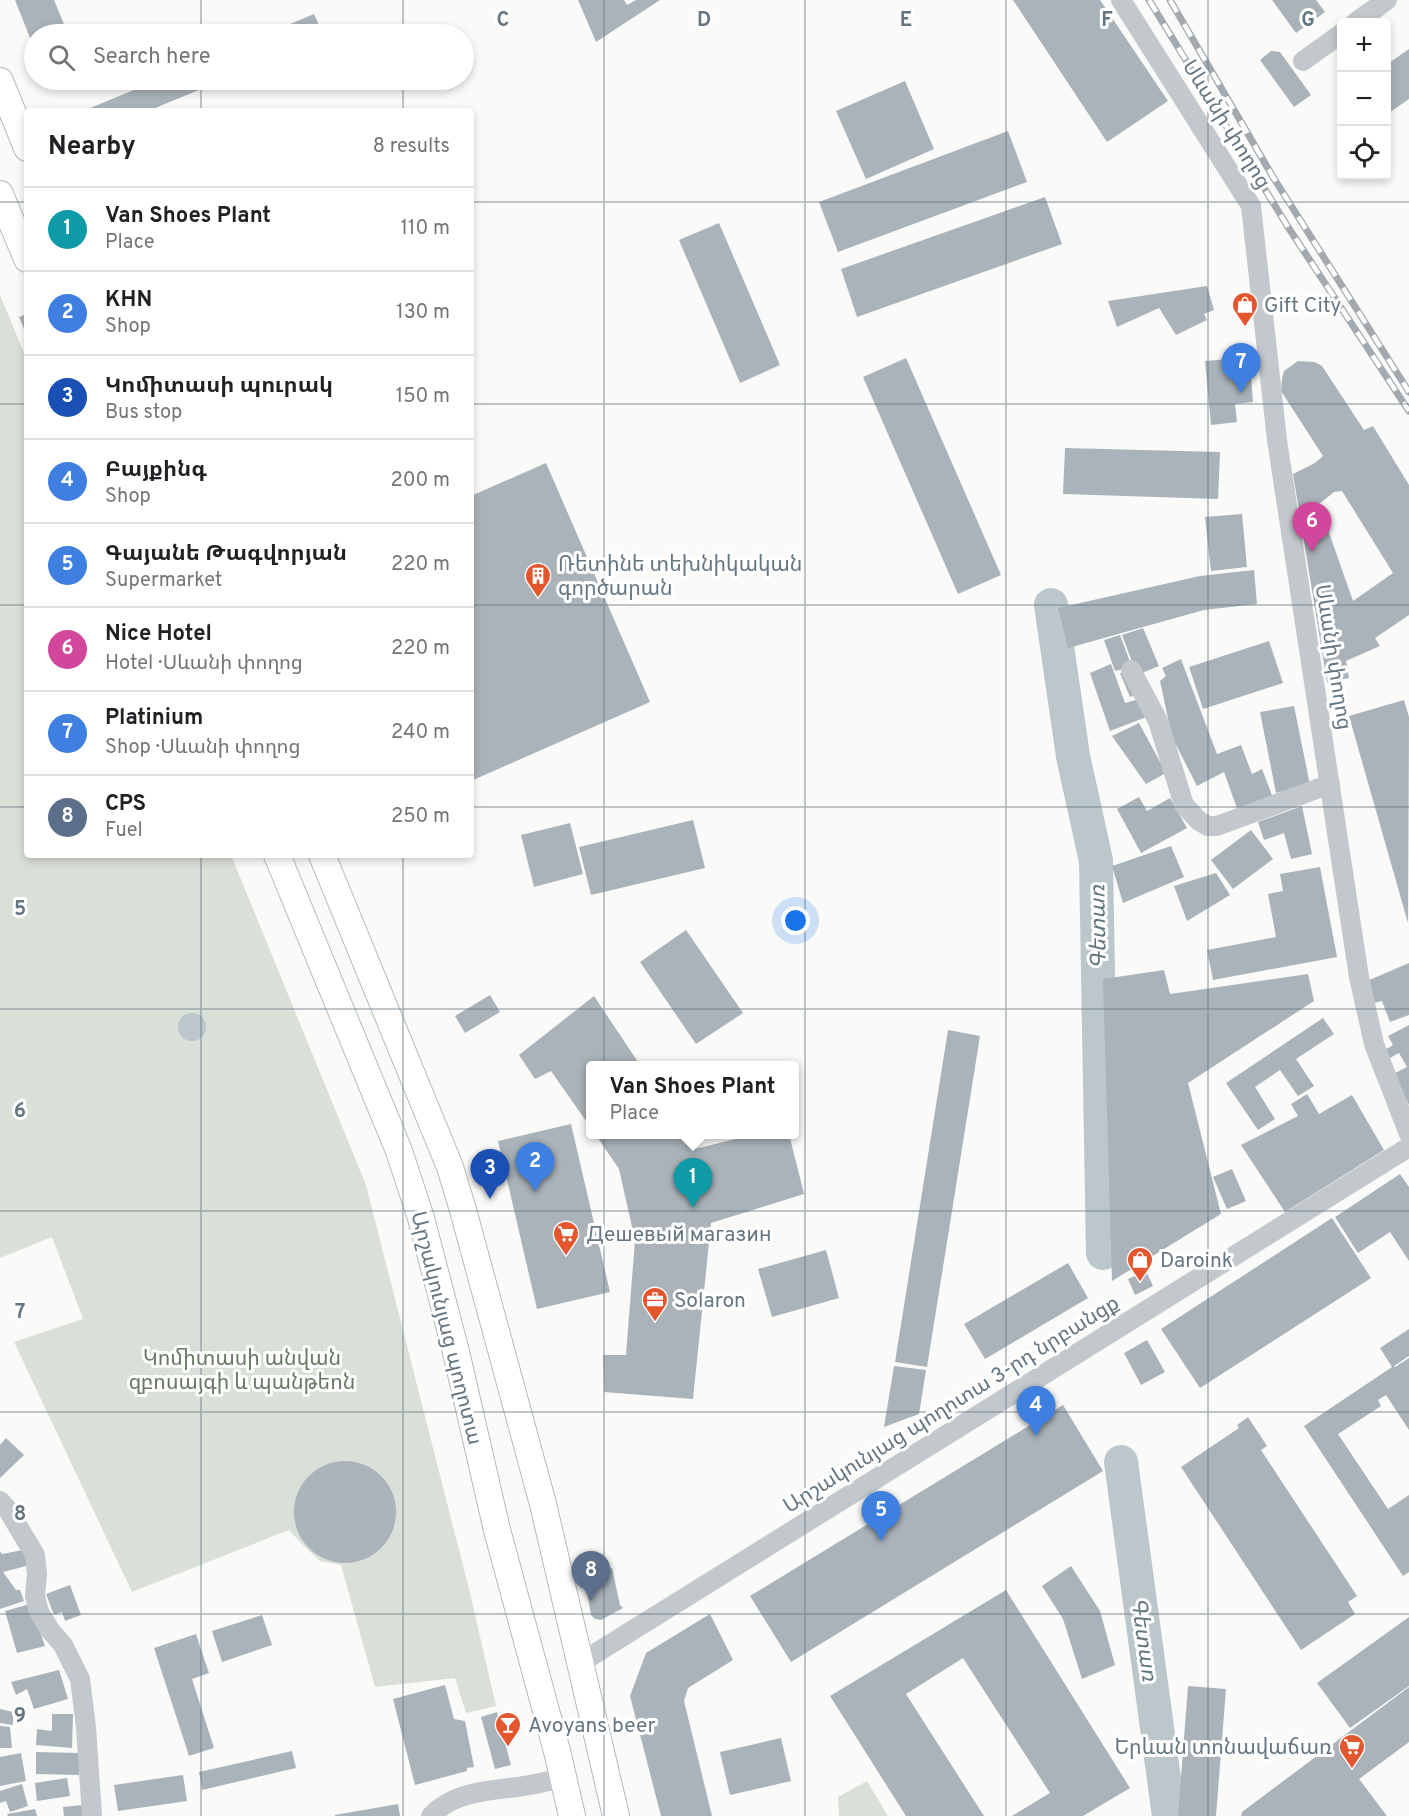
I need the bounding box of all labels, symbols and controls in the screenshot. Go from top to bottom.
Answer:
text: C [497,8,509,34]
text: D [697,8,711,34]
text: E [900,8,912,34]
text: F [1101,8,1113,34]
text: G [1301,8,1315,34]
map controls [1337,18,1391,180]
button: + [1337,18,1391,72]
search box [24,24,474,90]
icon: search [45,41,78,74]
text: Search here [93,44,211,71]
street label: Սևանի փողոց [1175,55,1276,194]
button: − [1337,72,1391,126]
button: locate [1337,126,1391,180]
text: Nearby [48,131,136,164]
text: 8 results [373,134,450,160]
text: Van Shoes Plant [105,203,271,230]
text: 1 [64,216,72,242]
text: 110 m [401,216,450,242]
text: Place [105,230,155,256]
text: KHN [105,287,152,314]
shop icon: Gift City [1230,290,1260,328]
place label: Gift City [1264,293,1341,320]
text: 2 [61,300,74,326]
text: 130 m [396,300,450,326]
text: Shop [105,314,151,340]
pin: 7 [1222,344,1260,393]
text: Կոմիտասի պուրակ [105,373,333,400]
text: 3 [62,384,74,410]
text: 150 m [396,384,450,410]
text: Bus stop [105,400,182,426]
text: Բայքինգ [105,457,207,484]
text: 4 [61,468,74,494]
text: 200 m [391,468,450,494]
text: Shop [105,484,151,510]
pin: 6 [1292,502,1332,552]
text: Գայանե Թագվորյան [105,541,347,568]
text: 5 [61,552,74,578]
text: 220 m [391,552,450,578]
place label: Ռետինե տեխնիկական գործարան [558,552,802,603]
building icon: Ռետինե տեխնիկական գործարան [523,561,553,599]
text: Supermarket [105,568,222,594]
street label: Սևանի փողոց [1308,582,1357,732]
text: Nice Hotel [105,621,212,648]
text: 6 [61,636,74,662]
text: 220 m [391,636,450,662]
text: Hotel · Սևանի փողոց [105,651,303,677]
text: Platinium [105,705,203,732]
text: 7 [62,720,73,746]
text: 240 m [391,720,450,746]
text: Shop · Սևանի փողոց [105,735,300,761]
text: CPS [105,791,146,818]
text: 8 [61,804,74,830]
text: 250 m [391,804,450,830]
text: Fuel [105,818,143,844]
water label: Գետառ [1085,884,1114,969]
text: 5 [14,897,26,923]
your location [781,906,810,935]
popup [586,1061,799,1139]
text: Van Shoes Plant [610,1074,776,1101]
text: 6 [14,1099,26,1125]
text: Place [610,1101,659,1127]
pin: 2 [516,1142,554,1192]
pin: 3 [470,1150,510,1199]
pin: 1 [674,1158,712,1208]
street label: Արշակունյաց պողոտա [403,1209,488,1448]
supermarket icon: Дешевый магазин [551,1219,581,1257]
place label: Дешевый магазин [586,1222,771,1249]
shop icon: Daroink [1125,1245,1155,1283]
place label: Daroink [1160,1248,1233,1275]
office icon: Solaron [640,1285,670,1323]
place label: Solaron [674,1288,746,1315]
street label: Արշակունյաց պողոտա 3-րդ նրբանցք [779,1290,1125,1520]
text: 7 [15,1300,25,1326]
park label: Կոմիտասի անվան զբոսայգի և պանթեոն [129,1346,355,1397]
pin: 4 [1016,1386,1056,1436]
pin: 5 [862,1492,900,1541]
text: 8 [14,1502,26,1528]
pin: 8 [572,1552,610,1601]
water label: Գետառ [1123,1596,1162,1683]
text: 9 [14,1704,26,1730]
bar icon: Avoyans beer [493,1710,523,1748]
place label: Avoyans beer [528,1713,656,1740]
supermarket icon: Երևան տոնավաճառ [1337,1732,1367,1770]
place label: Երևան տոնավաճառ [1115,1735,1332,1762]

